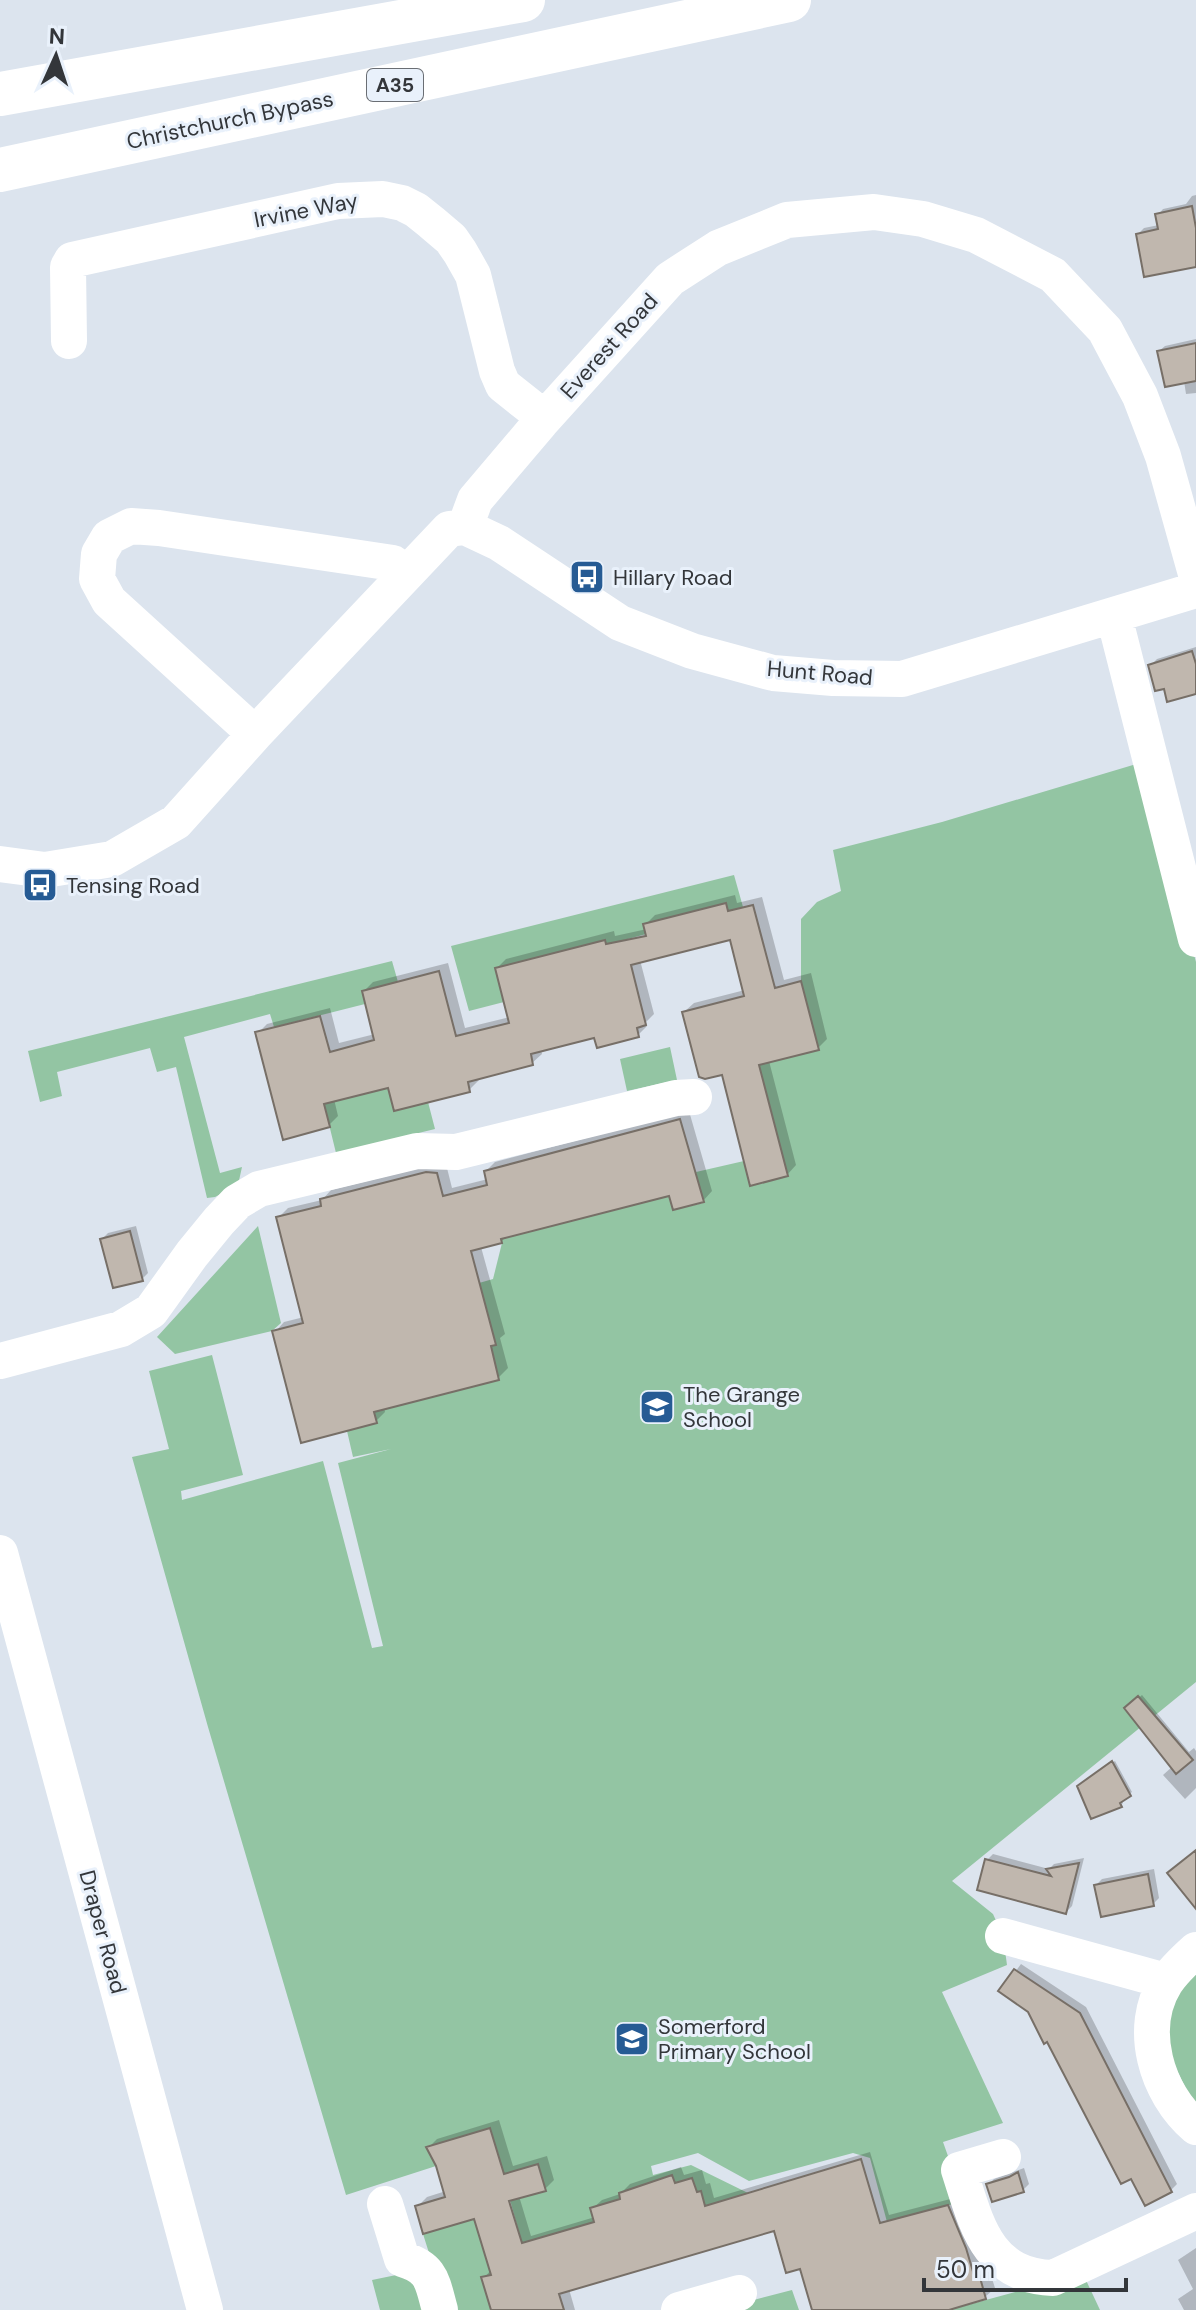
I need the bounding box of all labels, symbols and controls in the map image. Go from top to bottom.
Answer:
north arrow [16,16,96,96]
text: N [48,22,66,51]
road number: A35 [367,69,423,101]
street label: Christchurch Bypass [124,84,336,156]
street label: Irvine Way [252,186,360,234]
street label: Everest Road [554,287,664,405]
bus stop icon: Hillary Road [568,558,606,596]
place label: Hillary Road [613,563,732,592]
street label: Hunt Road [766,654,874,692]
bus stop icon: Tensing Road [21,866,59,904]
place label: Tensing Road [66,871,200,900]
place label: The Grange School [683,1380,800,1434]
school or university icon: The Grange School [638,1388,676,1426]
street label: Draper Road [73,1867,133,1997]
place label: Somerford Primary School [658,2012,811,2066]
school or university icon: Somerford Primary School [613,2020,651,2058]
scale bar [924,2242,1126,2292]
text: 50 m [936,2254,995,2285]

